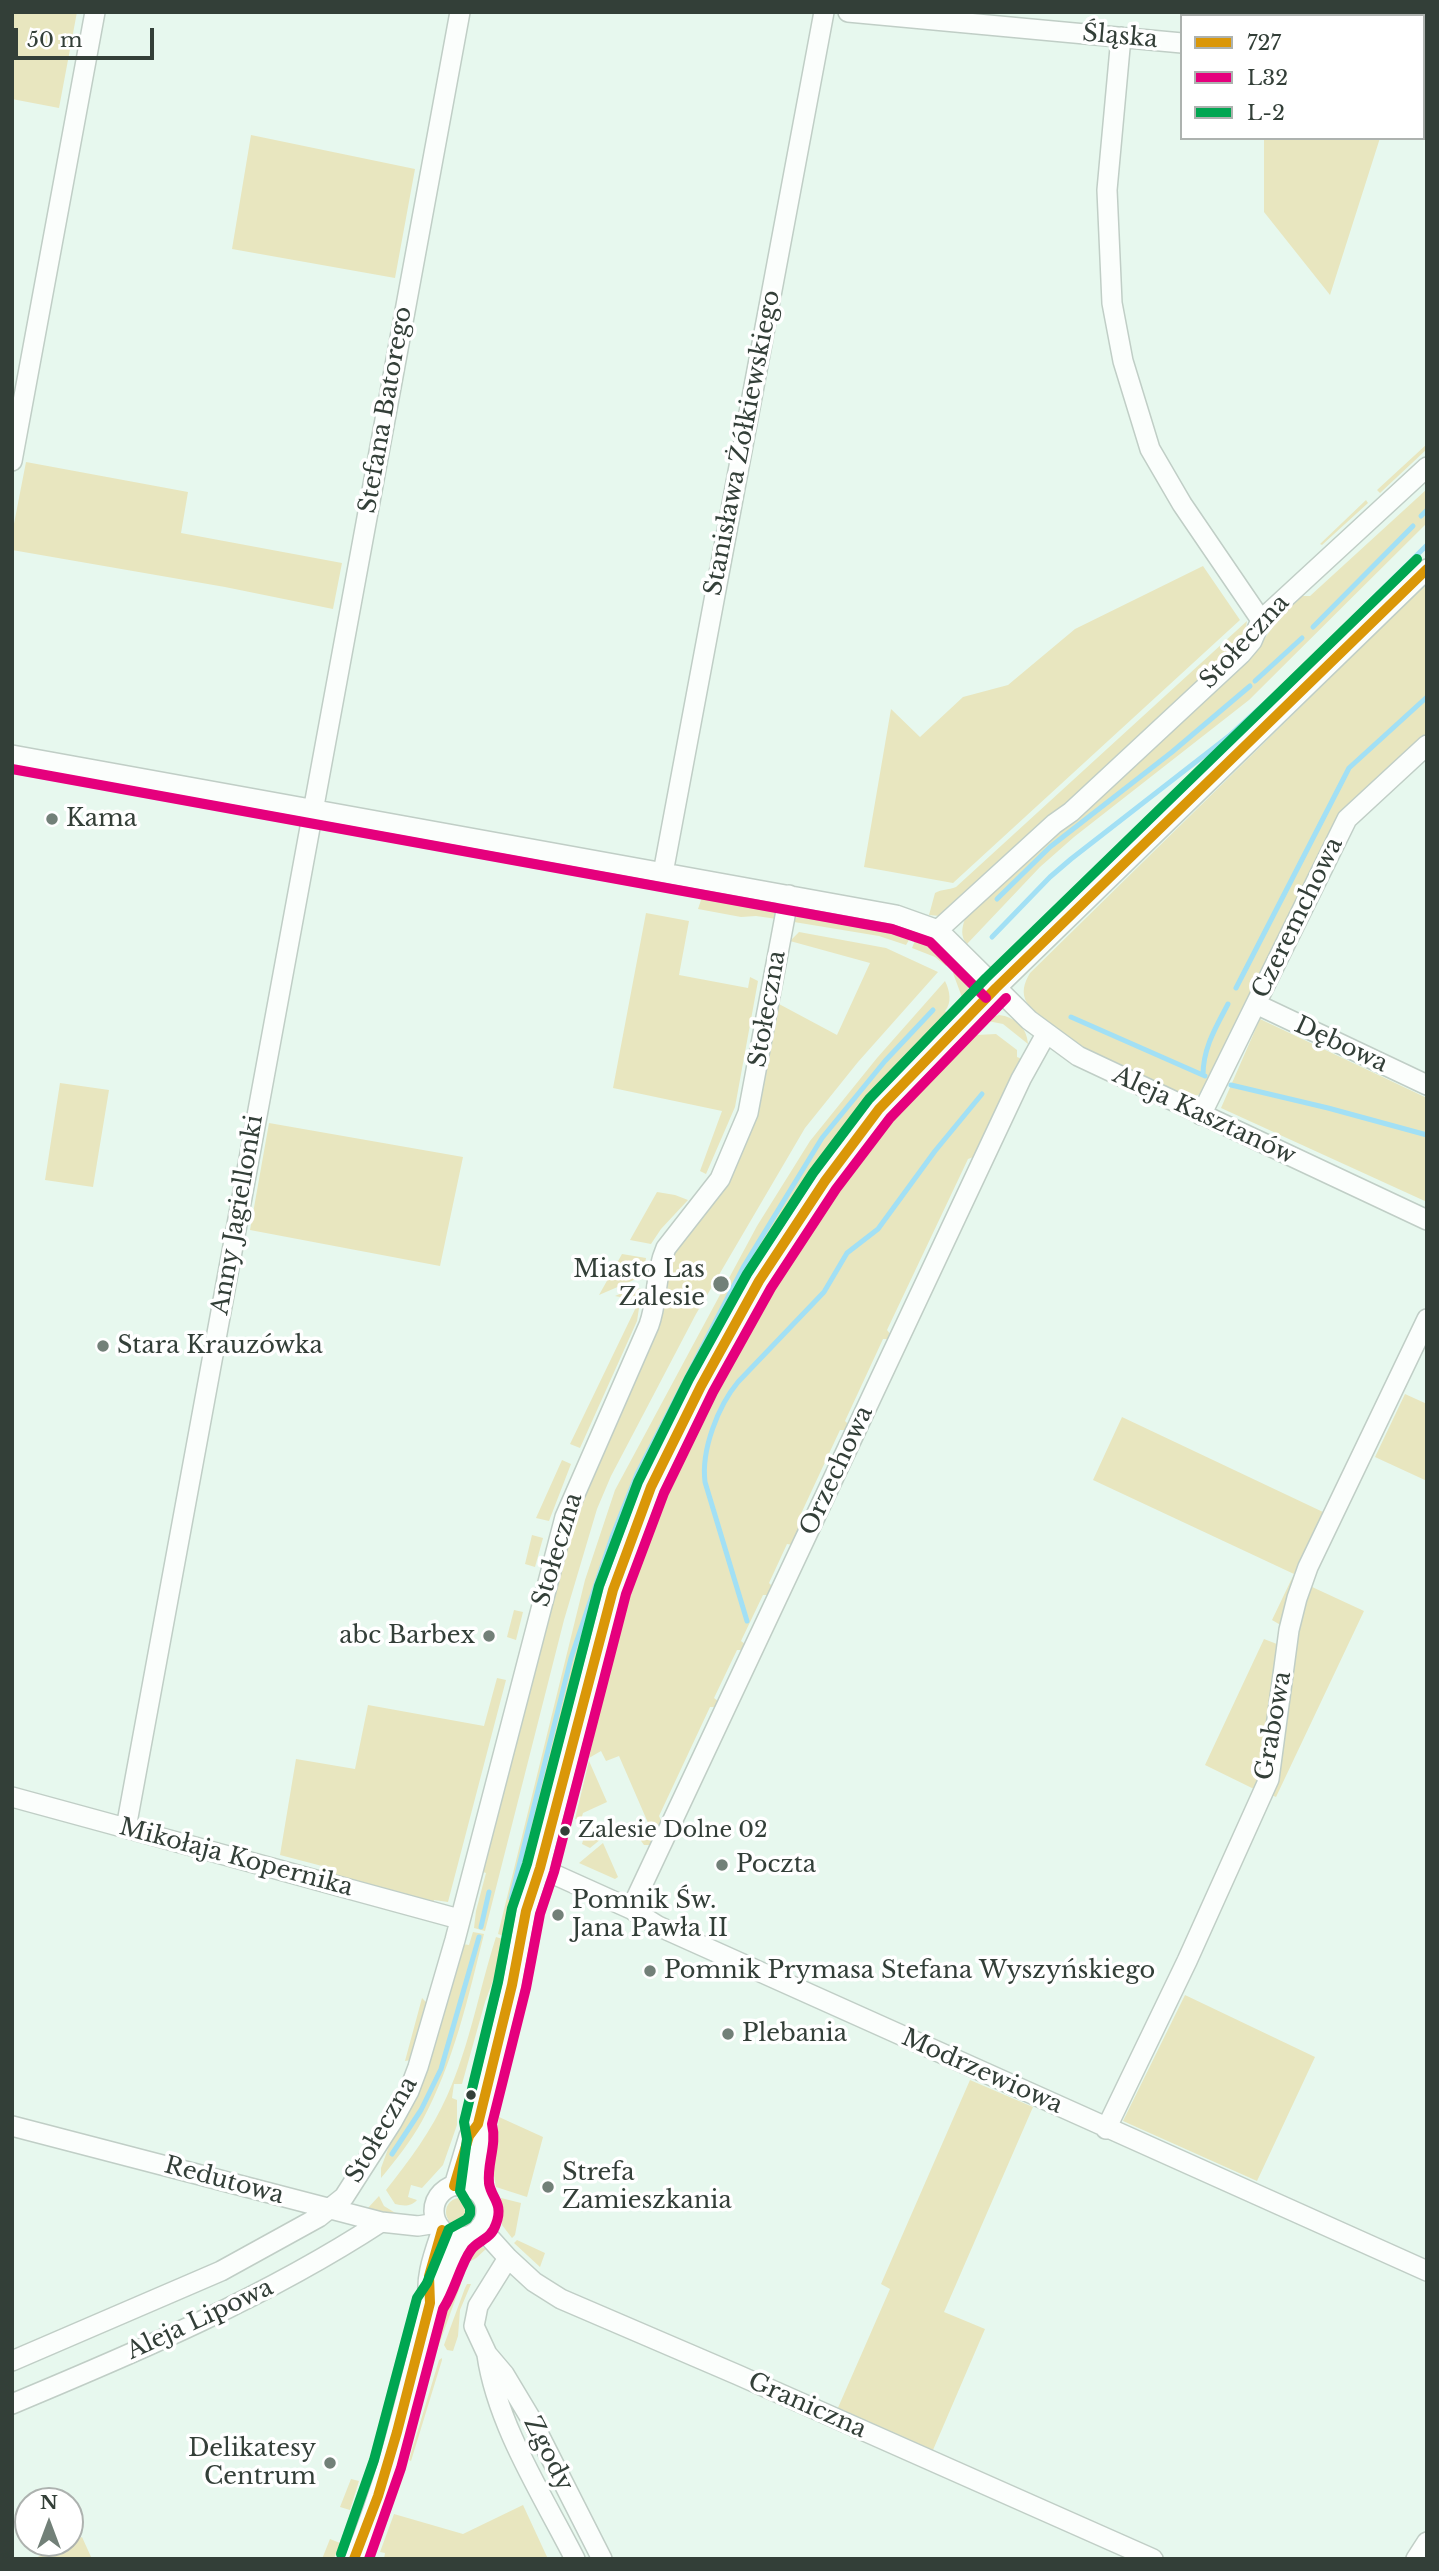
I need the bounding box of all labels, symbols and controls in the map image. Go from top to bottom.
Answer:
scale bar [18,14,158,58]
legend [1180,14,1425,140]
street label: Śląska [1081,19,1159,55]
text: 50 m [27,27,82,53]
text: 727 [1247,30,1281,56]
text: L32 [1247,65,1288,91]
text: L-2 [1247,100,1285,126]
street label: Stanisława Żółkiewskiego [699,288,787,598]
street label: Stefana Batorego [354,304,418,516]
street label: Stołeczna [1194,589,1296,695]
place label: Kama [66,805,137,833]
marker: Kama [44,811,60,827]
street label: Czeremchowa [1247,833,1349,1003]
street label: Stołeczna [744,948,792,1070]
street label: Dębowa [1290,1011,1392,1079]
street label: Aleja Kasztanów [1108,1061,1300,1171]
street label: Anny Jagiellonki [206,1113,270,1317]
place label: Miasto Las Zalesie [573,1256,705,1312]
marker: Miasto Las Zalesie [711,1274,731,1294]
place label: Stara Krauzówka [117,1332,323,1360]
marker: Stara Krauzówka [95,1338,111,1354]
street label: Orzechowa [794,1402,880,1540]
street label: Stołeczna [527,1489,589,1611]
place label: abc Barbex [339,1622,475,1650]
marker: abc Barbex [481,1628,497,1644]
street label: Grabowa [1250,1669,1298,1783]
street label: Mikołaja Kopernika [116,1813,356,1903]
place label: Zalesie Dolne 02 [578,1818,768,1844]
marker: Zalesie Dolne 02 [558,1824,572,1838]
place label: Poczta [736,1851,816,1879]
marker: Poczta [714,1857,730,1873]
place label: Pomnik Św. Jana Pawła II [572,1887,728,1943]
marker: Pomnik Św. Jana Pawła II [550,1907,566,1923]
place label: Pomnik Prymasa Stefana Wyszyńskiego [664,1957,1155,1985]
marker: Pomnik Prymasa Stefana Wyszyńskiego [642,1963,658,1979]
place label: Plebania [742,2020,847,2048]
street label: Modrzewiowa [897,2024,1067,2120]
marker: Plebania [720,2026,736,2042]
street label: Stołeczna [340,2072,424,2188]
unlabelled marker [464,2088,478,2102]
street label: Redutowa [161,2151,287,2211]
place label: Strefa Zamieszkania [562,2159,732,2215]
marker: Strefa Zamieszkania [540,2179,556,2195]
street label: Aleja Lipowa [122,2274,278,2366]
street label: Graniczna [743,2367,871,2445]
street label: Zgody [517,2412,579,2496]
place label: Delikatesy Centrum [188,2435,316,2491]
marker: Delikatesy Centrum [322,2455,338,2471]
north arrow [14,2487,84,2557]
text: N [40,2491,58,2514]

